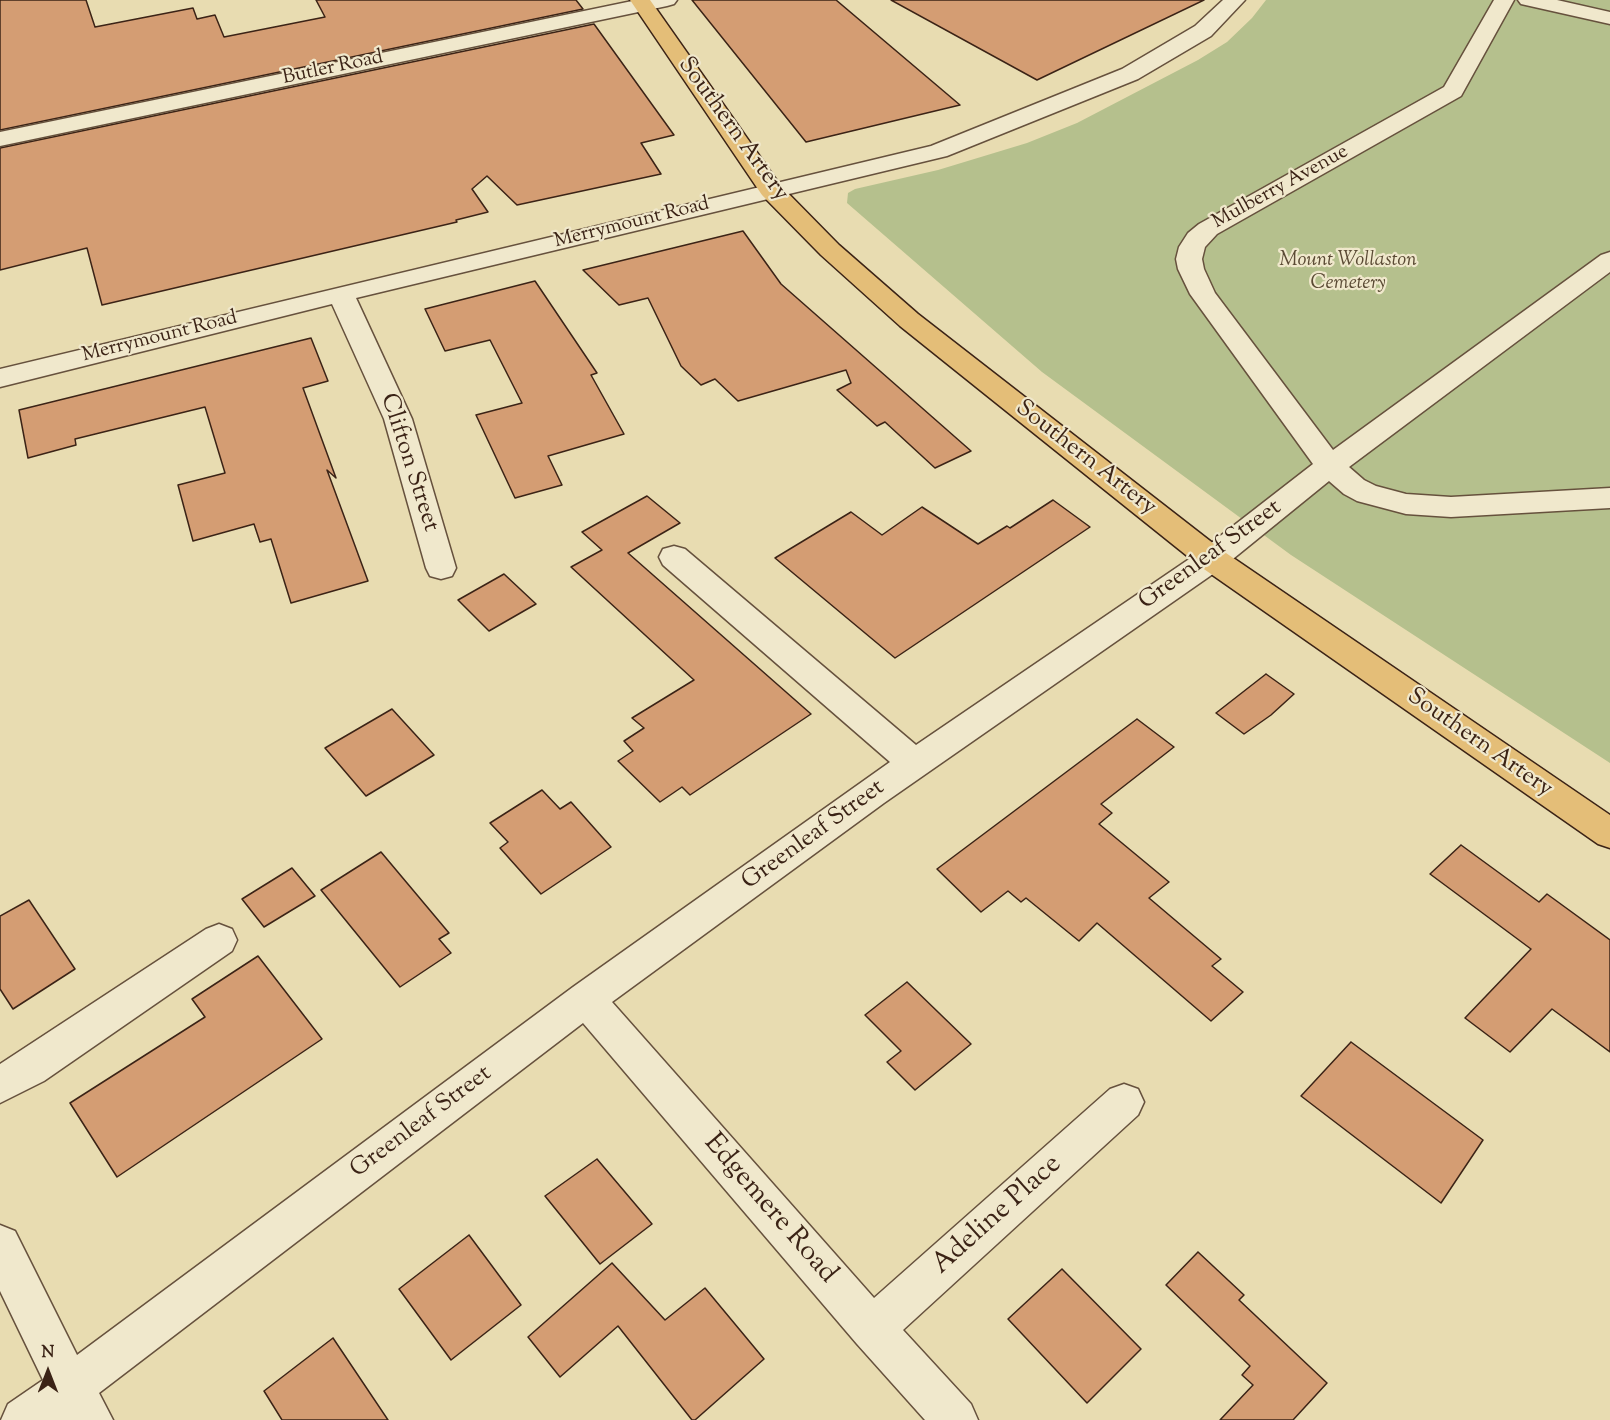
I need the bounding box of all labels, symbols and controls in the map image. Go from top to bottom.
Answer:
street label: Butler Road [280,47,386,91]
street label: Southern Artery [670,52,794,208]
street label: Mulberry Avenue [1209,141,1353,235]
street label: Merrymount Road [552,193,712,255]
park label: Mount Wollaston Cemetery [1279,250,1417,297]
street label: Merrymount Road [80,307,240,369]
street label: Clifton Street [372,390,444,536]
street label: Southern Artery [1009,395,1161,523]
street label: Greenleaf Street [1134,495,1288,617]
street label: Southern Artery [1401,683,1557,805]
street label: Greenleaf Street [737,775,891,897]
street label: Greenleaf Street [346,1061,498,1185]
street label: Edgemere Road [695,1128,843,1292]
street label: Adeline Place [926,1149,1070,1283]
north arrow [18,1342,78,1402]
text: N [42,1342,54,1365]

